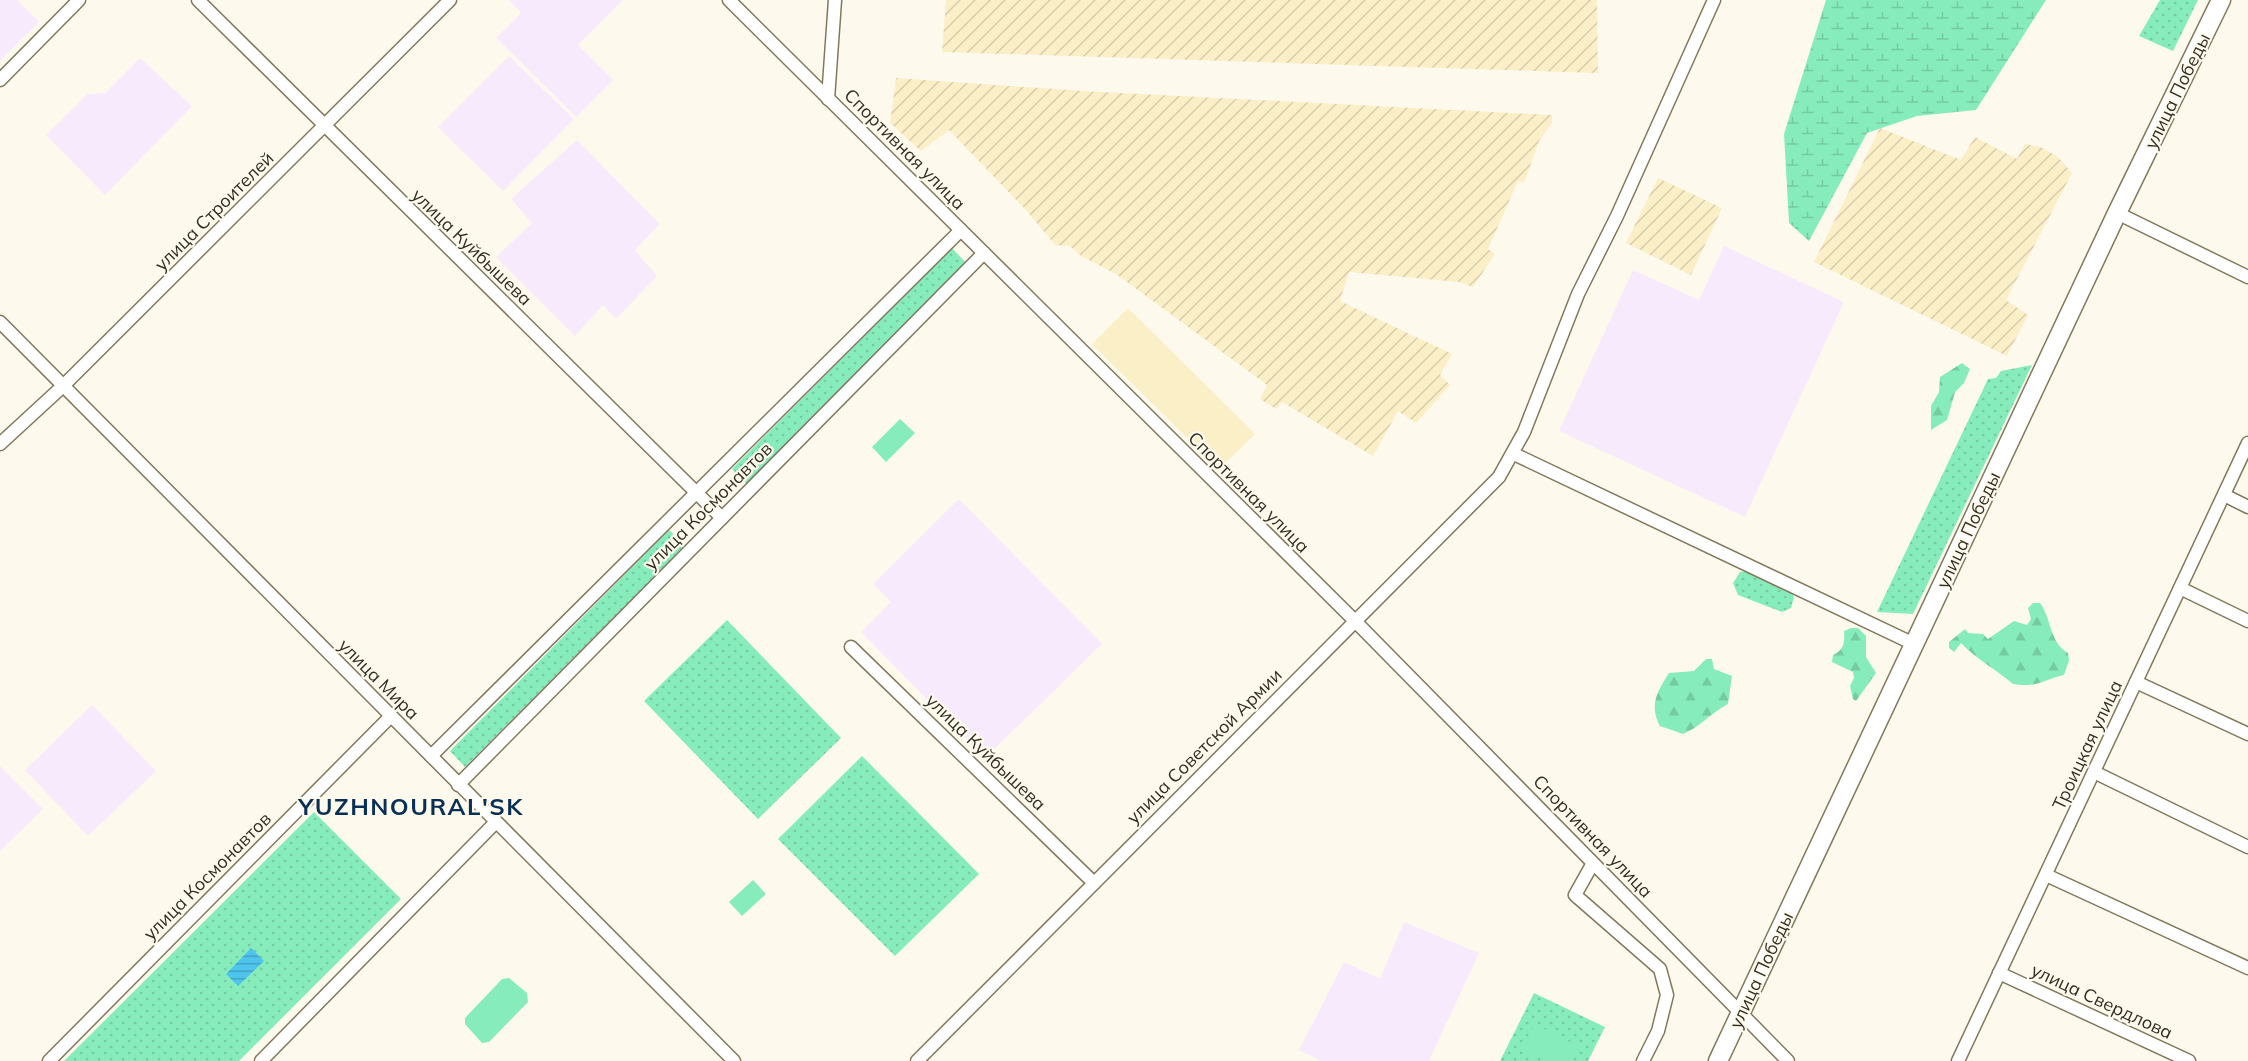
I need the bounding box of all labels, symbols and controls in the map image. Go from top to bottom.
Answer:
street label: улица Победы [2139,29,2215,153]
street label: Спортивная улица [840,84,970,214]
street label: улица Строителей [150,147,278,275]
street label: улица Куйбышева [407,184,537,310]
street label: Спортивная улица [1184,427,1314,557]
street label: улица Космонавтов [639,437,777,575]
street label: улица Победы [1931,468,2005,592]
street label: улица Мира [334,634,424,724]
street label: улица Советской Армии [1122,664,1286,828]
street label: Троицкая улица [2047,677,2127,813]
street label: улица Куйбышева [921,689,1051,815]
street label: Спортивная улица [1528,770,1658,902]
district label: YUZHNOURAL'SK [297,791,524,821]
street label: улица Космонавтов [138,807,276,945]
street label: улица Победы [1724,908,1798,1032]
street label: улица Свердлова [2028,958,2176,1044]

